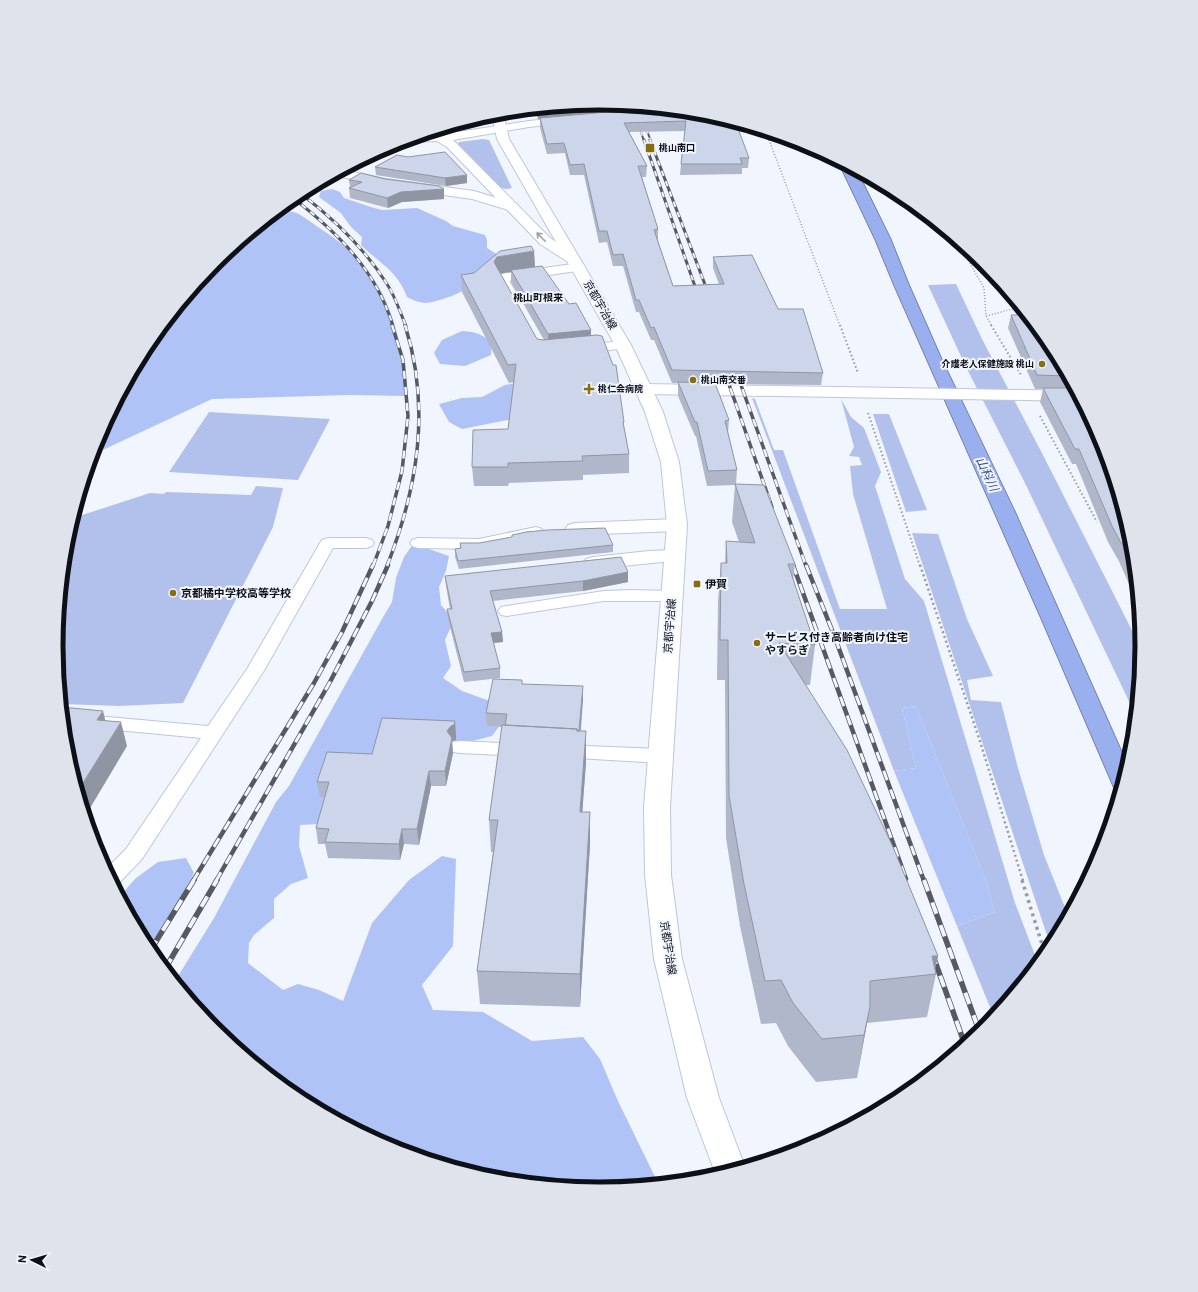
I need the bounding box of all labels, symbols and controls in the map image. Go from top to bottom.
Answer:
marker: 桃山南口 [644,142,656,154]
place label: 桃山南口 [658,143,695,153]
one-way arrow [536,232,546,242]
street label: 京都宇治線 [581,278,619,332]
district label: 桃山町根来 [513,292,563,303]
place label: 介護老人保健施設 桃山 [941,359,1034,369]
marker: 介護老人保健施設 桃山 [1037,359,1047,369]
marker: 桃山南交番 [688,375,698,385]
place label: 桃山南交番 [700,375,746,385]
marker: 桃仁会病院 [583,383,595,395]
place label: 桃仁会病院 [597,384,643,394]
water label: 山科川 [973,455,1002,495]
place label: 伊賀 [705,578,727,591]
marker: 伊賀 [692,579,702,589]
place label: 京都橘中学校高等学校 [181,587,291,600]
marker: 京都橘中学校高等学校 [168,588,178,598]
street label: 京都宇治線 [662,598,678,654]
place label: サービス付き高齢者向け住宅 やすらぎ [765,631,908,657]
marker: サービス付き高齢者向け住宅 やすらぎ [752,638,762,648]
street label: 京都宇治線 [657,920,679,976]
north arrow [12,1240,52,1280]
text: N [16,1255,29,1264]

